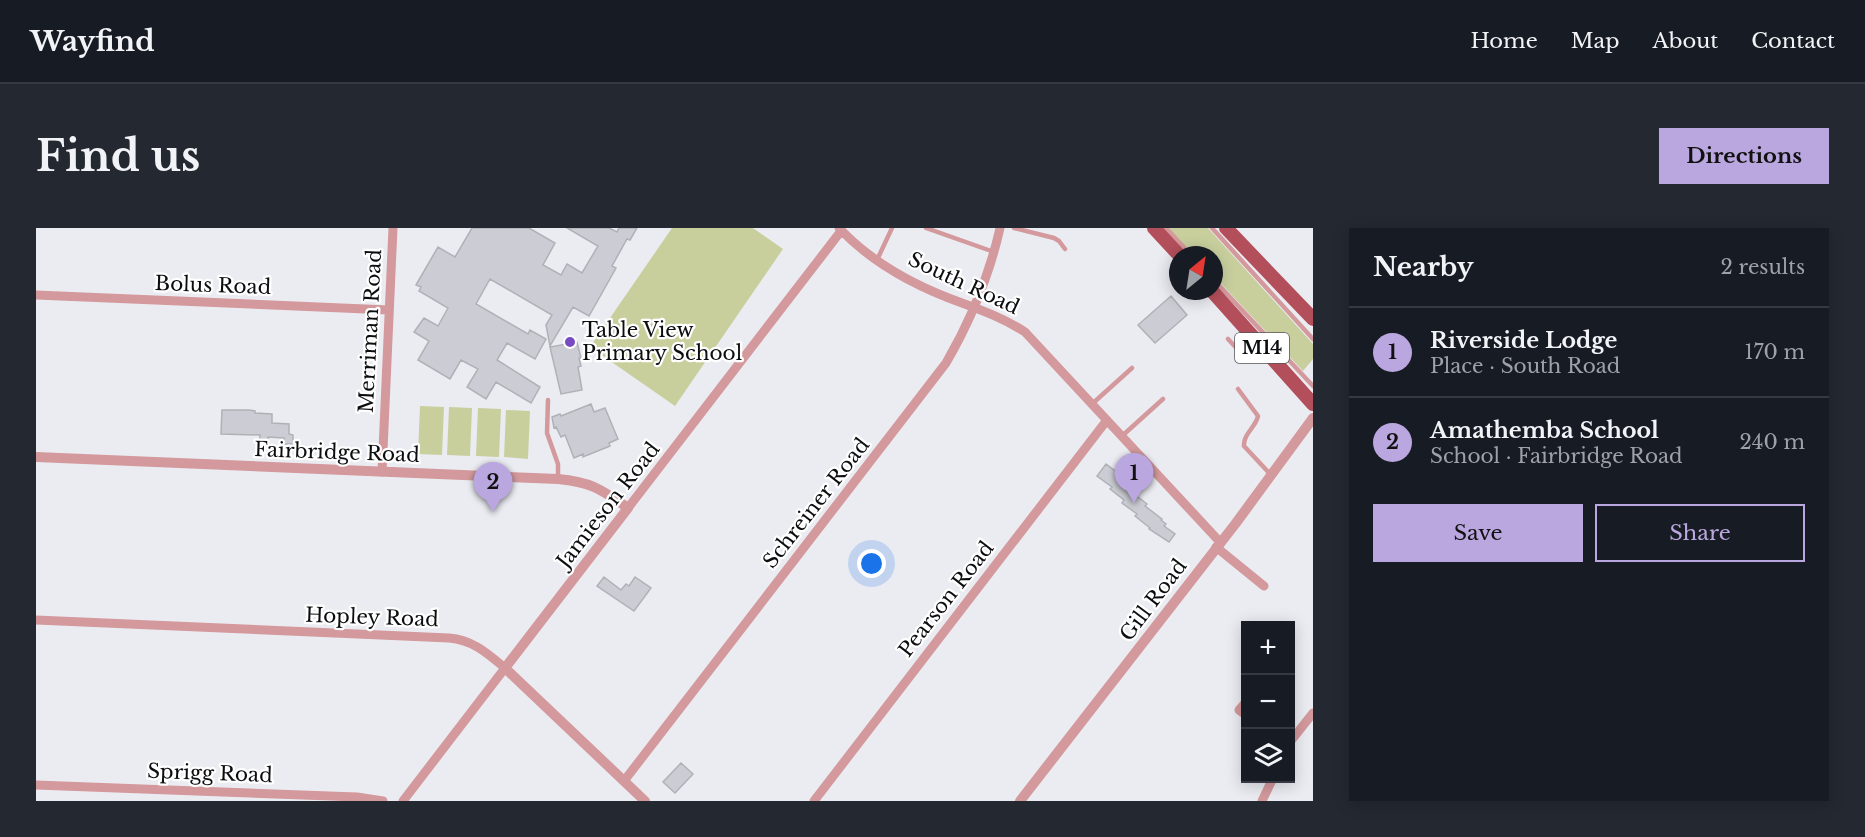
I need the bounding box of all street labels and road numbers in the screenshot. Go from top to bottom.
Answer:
street label: South Road [905,247,1023,319]
street label: Merriman Road [354,249,386,413]
street label: Bolus Road [154,271,272,299]
road number: M14 [1235,333,1289,363]
street label: Schreiner Road [758,433,874,573]
street label: Fairbridge Road [254,437,420,467]
street label: Jamieson Road [550,437,665,575]
street label: Pearson Road [893,536,999,662]
street label: Gill Road [1114,554,1192,646]
street label: Hopley Road [305,603,439,631]
street label: Sprigg Road [147,759,273,787]

